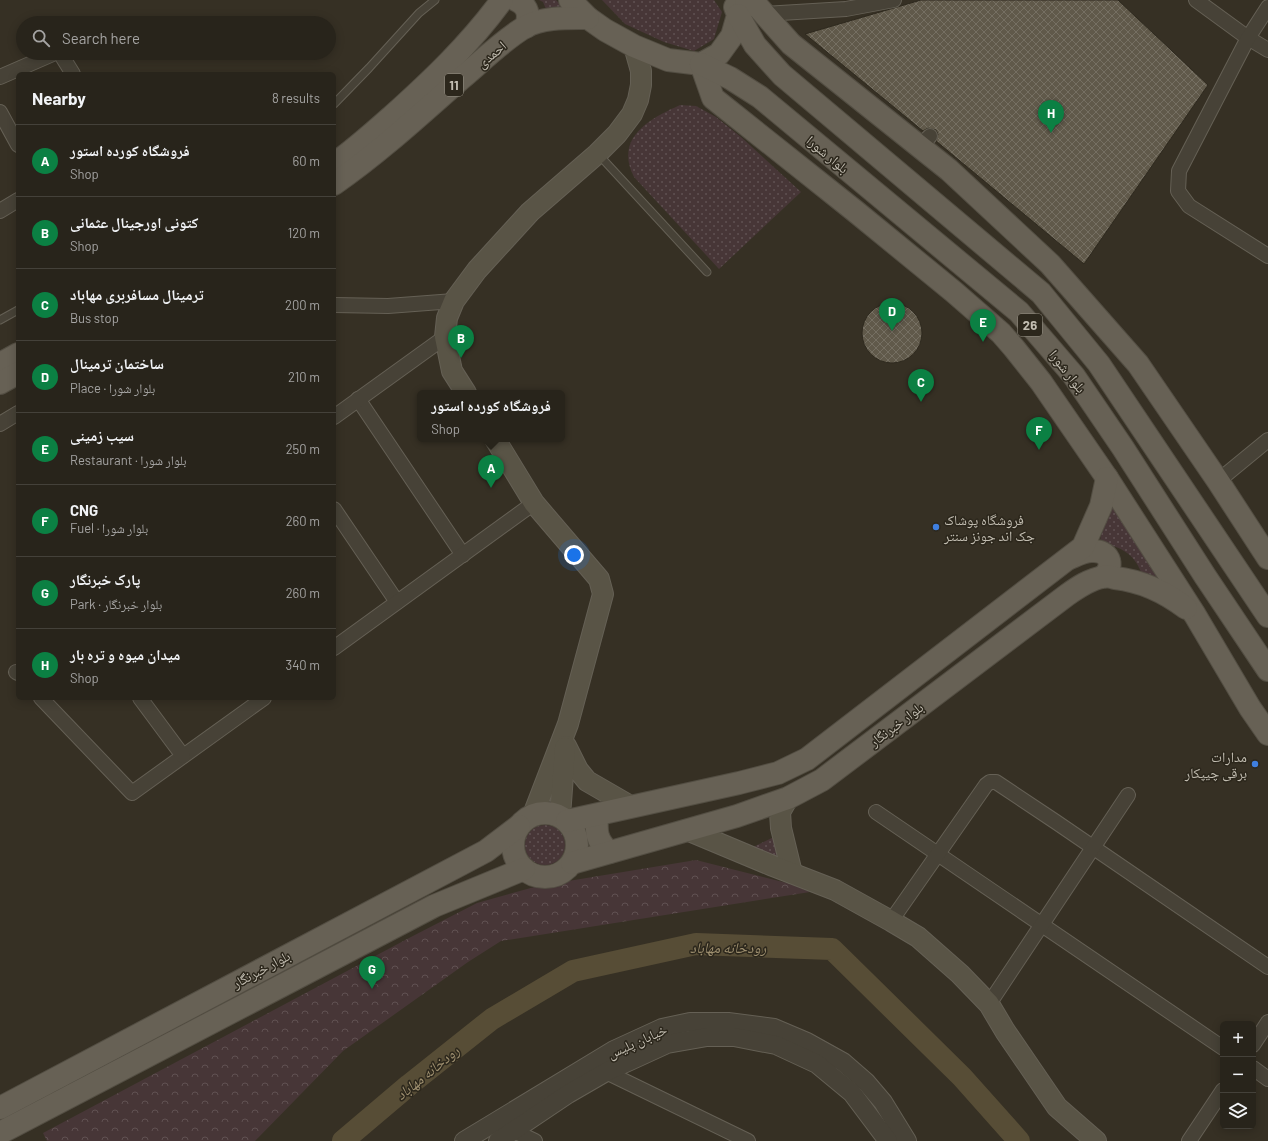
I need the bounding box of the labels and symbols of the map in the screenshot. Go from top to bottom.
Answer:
street label: احمدی [473,37,510,72]
road number: 11 [445,74,463,96]
pin: H [1038,100,1064,133]
street label: بلوار شورا [803,131,853,177]
pin: D [879,298,905,331]
pin: E [970,309,996,342]
road number: 26 [1018,314,1042,336]
pin: B [448,325,474,358]
street label: بلوار شورا [1045,346,1090,397]
pin: C [908,369,934,402]
pin: F [1026,417,1052,450]
pin: A [478,455,504,488]
place label: فروشگاه پوشاک جک اند جونز سنتر [943,511,1035,545]
marker: فروشگاه پوشاک جک اند جونز سنتر [931,522,941,532]
your location [564,545,584,565]
street label: بلوار خبرنگار [865,698,927,751]
place label: مدارات برقی چیپکار [1184,748,1247,782]
marker: مدارات برقی چیپکار [1250,759,1260,769]
water label: رودخانه مهاباد [690,938,767,957]
street label: بلوار خبرنگار [228,947,294,993]
pin: G [359,956,385,989]
street label: خیابان پلیس [605,1020,670,1063]
water label: رودخانه مهاباد [392,1041,463,1104]

